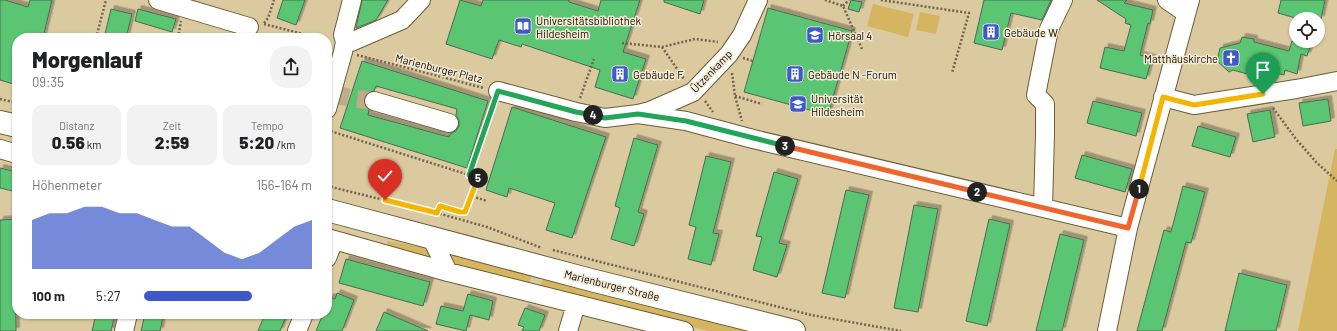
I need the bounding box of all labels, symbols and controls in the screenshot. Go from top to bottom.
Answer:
map controls [1289,12,1325,48]
button: locate [1289,12,1325,48]
place label: Universitätsbibliothek Hildesheim [536,14,642,40]
library icon: Universitätsbibliothek Hildesheim [513,16,533,36]
building icon: Gebäude W [981,22,1001,42]
school or university icon: Hörsaal 4 [805,25,825,45]
place label: Gebäude W [1004,26,1058,39]
place label: Hörsaal 4 [828,29,872,42]
text: Morgenlauf [32,46,143,72]
button: share [270,46,312,88]
street label: Ützenkamp [687,46,734,95]
church icon: Matthäuskirche [1221,48,1241,68]
street label: Marienburger Platz [394,51,484,85]
place label: Matthäuskirche [1144,52,1218,65]
pin [1246,53,1280,94]
icon: arrive [1252,59,1274,81]
building icon: Gebäude F [610,64,630,84]
building icon: Gebäude N -Forum [785,64,805,84]
place label: Gebäude F [633,68,683,81]
place label: Gebäude N -Forum [808,68,897,81]
text: 09:35 [32,74,64,90]
place label: Universität Hildesheim [811,92,864,118]
school or university icon: Universität Hildesheim [788,94,808,114]
pin: 4 [583,105,603,125]
text: 4 [590,108,596,121]
text: Distanz [59,119,94,132]
text: Zeit [163,119,181,132]
text: Tempo [251,119,284,132]
text: 0.56 [52,132,85,152]
text: 2:59 [155,132,189,152]
text: 5:20 [239,132,274,152]
pin: 3 [775,136,795,156]
text: km [85,138,101,151]
text: /km [274,138,295,151]
text: 3 [782,139,788,152]
pin [368,159,402,200]
icon: check [374,165,396,187]
pin: 5 [468,168,488,188]
text: 5 [475,171,481,184]
text: Höhenmeter [32,177,102,193]
text: 156–164 m [256,177,312,193]
pin: 1 [1129,179,1149,199]
pin: 2 [967,182,987,202]
text: 1 [1137,182,1141,195]
text: 2 [974,185,980,198]
street label: Marienburger Straße [563,267,661,303]
text: 100 m [32,288,65,304]
text: 5:27 [96,288,120,304]

